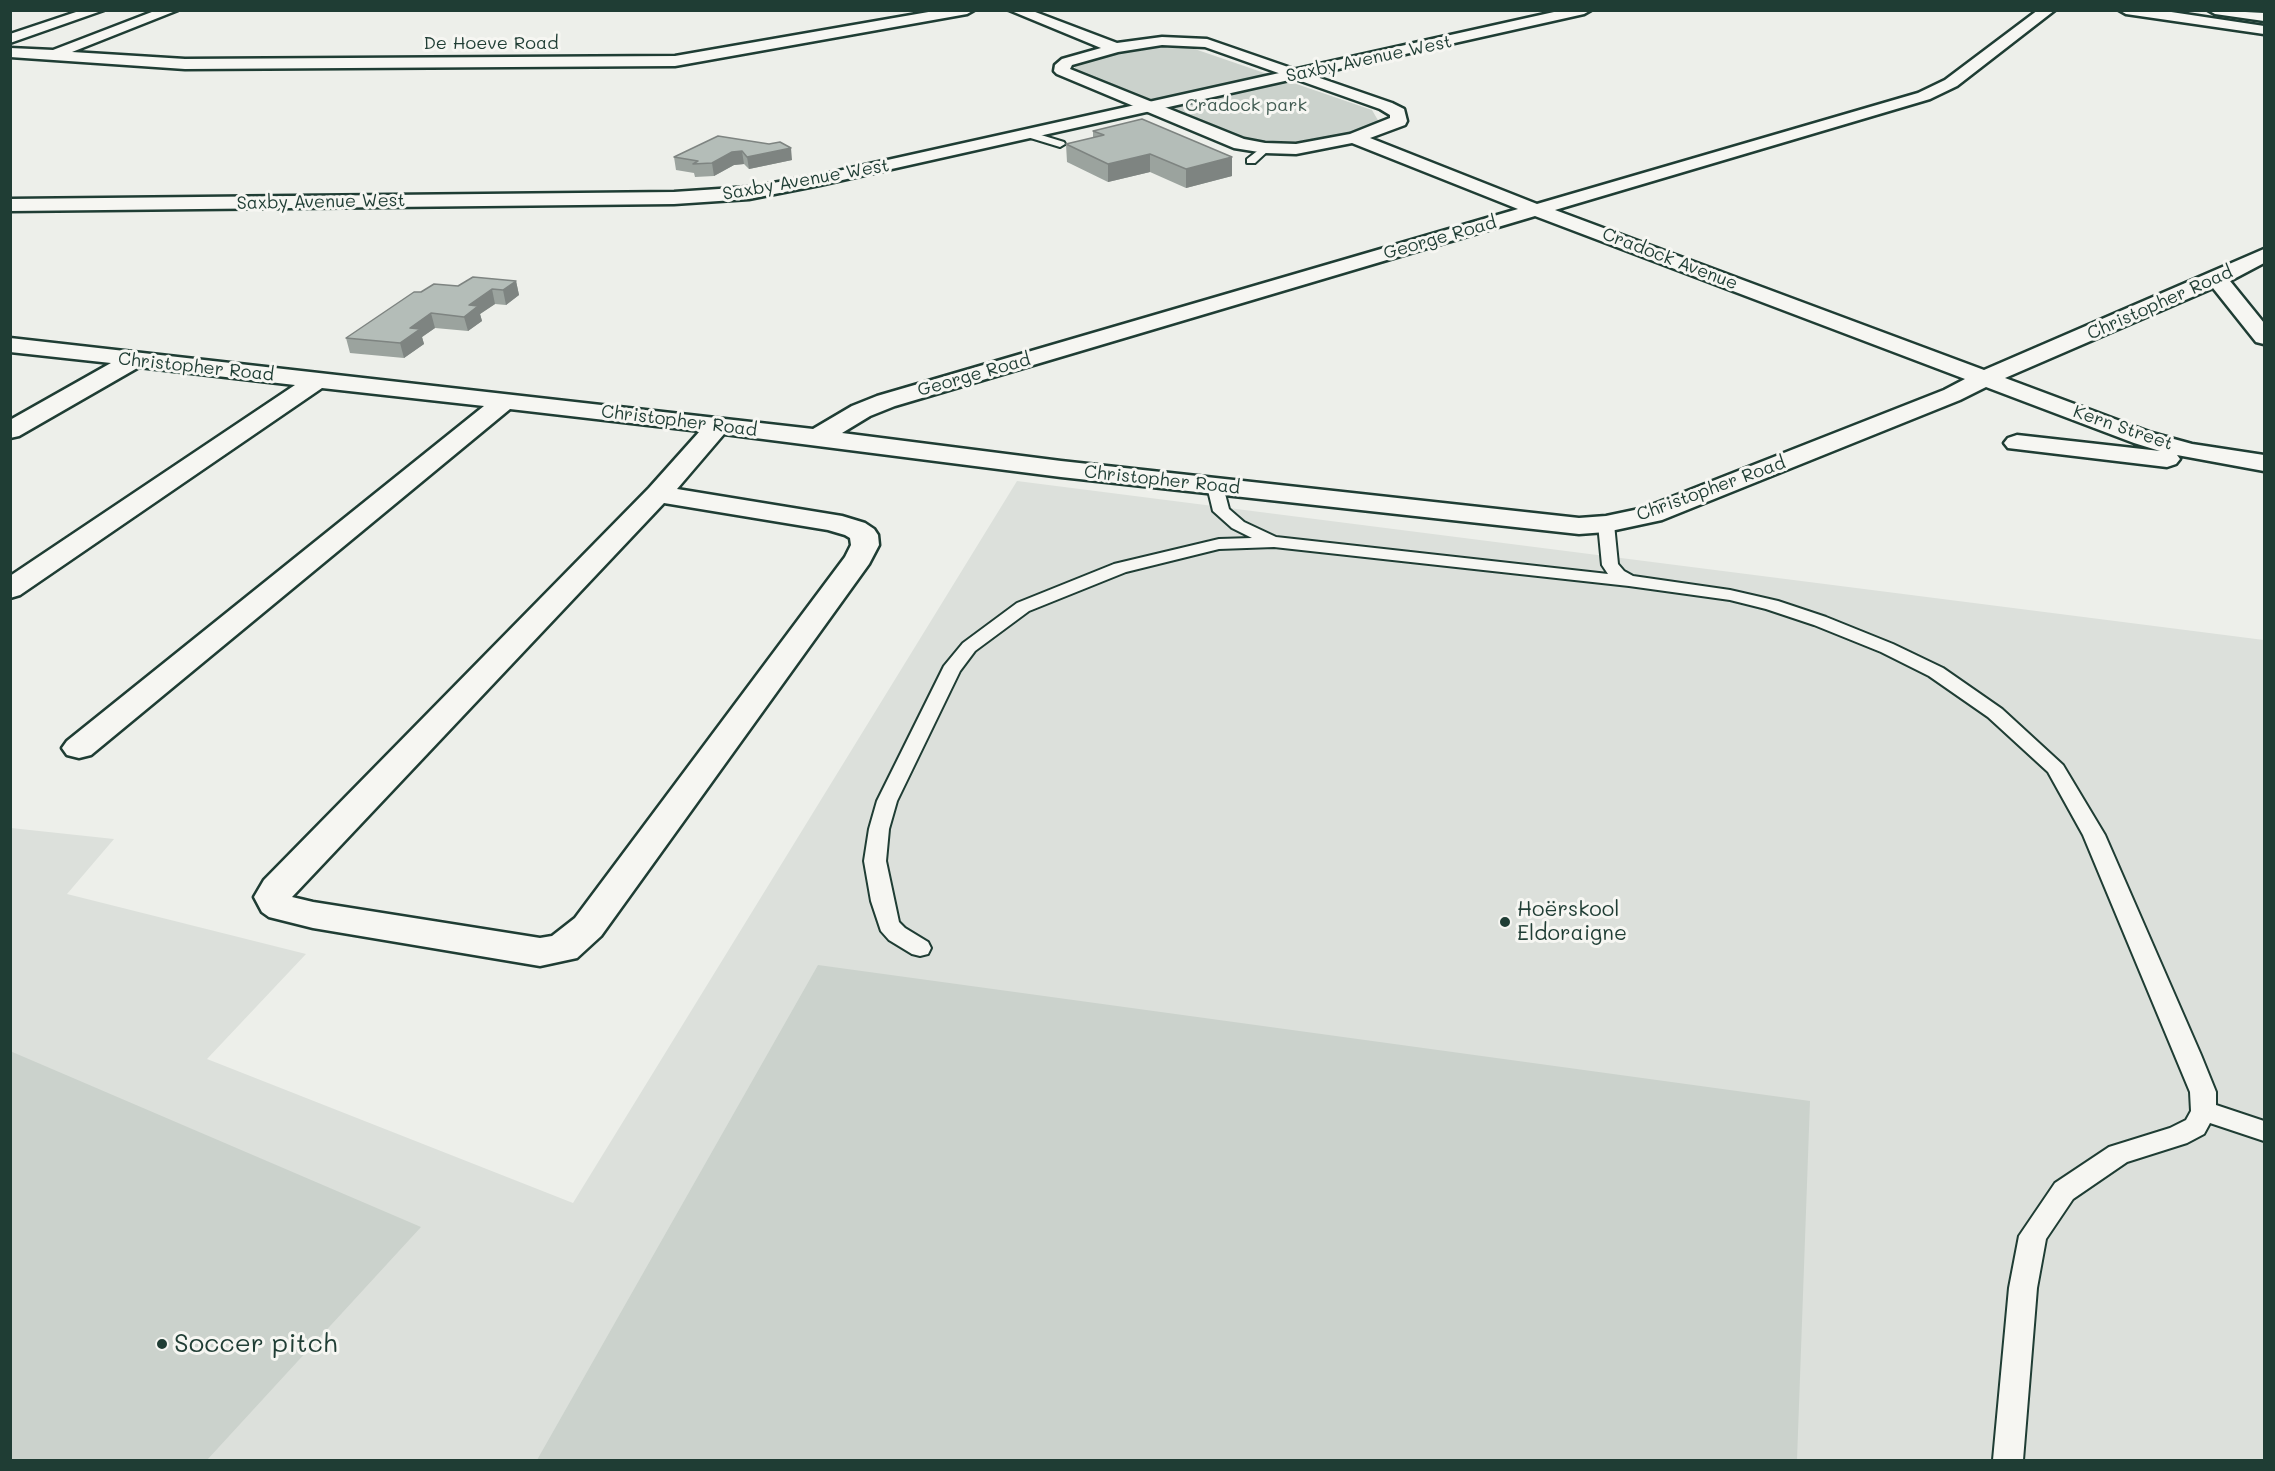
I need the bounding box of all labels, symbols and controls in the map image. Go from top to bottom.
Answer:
street label: Saxby Avenue West [1284,31,1454,87]
street label: De Hoeve Road [423,32,559,54]
park label: Cradock park [1185,94,1307,116]
street label: Saxby Avenue West [721,155,891,205]
street label: Saxby Avenue West [236,190,406,214]
street label: George Road [1381,212,1499,264]
street label: Cradock Avenue [1599,223,1741,295]
street label: Christopher Road [2084,261,2236,345]
street label: Christopher Road [117,348,275,386]
street label: George Road [915,349,1033,401]
street label: Christopher Road [600,401,758,441]
street label: Kern Street [2070,401,2176,455]
street label: Christopher Road [1634,452,1788,526]
street label: Christopher Road [1083,461,1241,499]
place label: Hoërskool Eldoraigne [1517,897,1627,947]
marker: Hoërskool Eldoraigne [1498,915,1512,929]
place label: Soccer pitch [174,1328,337,1360]
marker: Soccer pitch [155,1337,169,1351]

